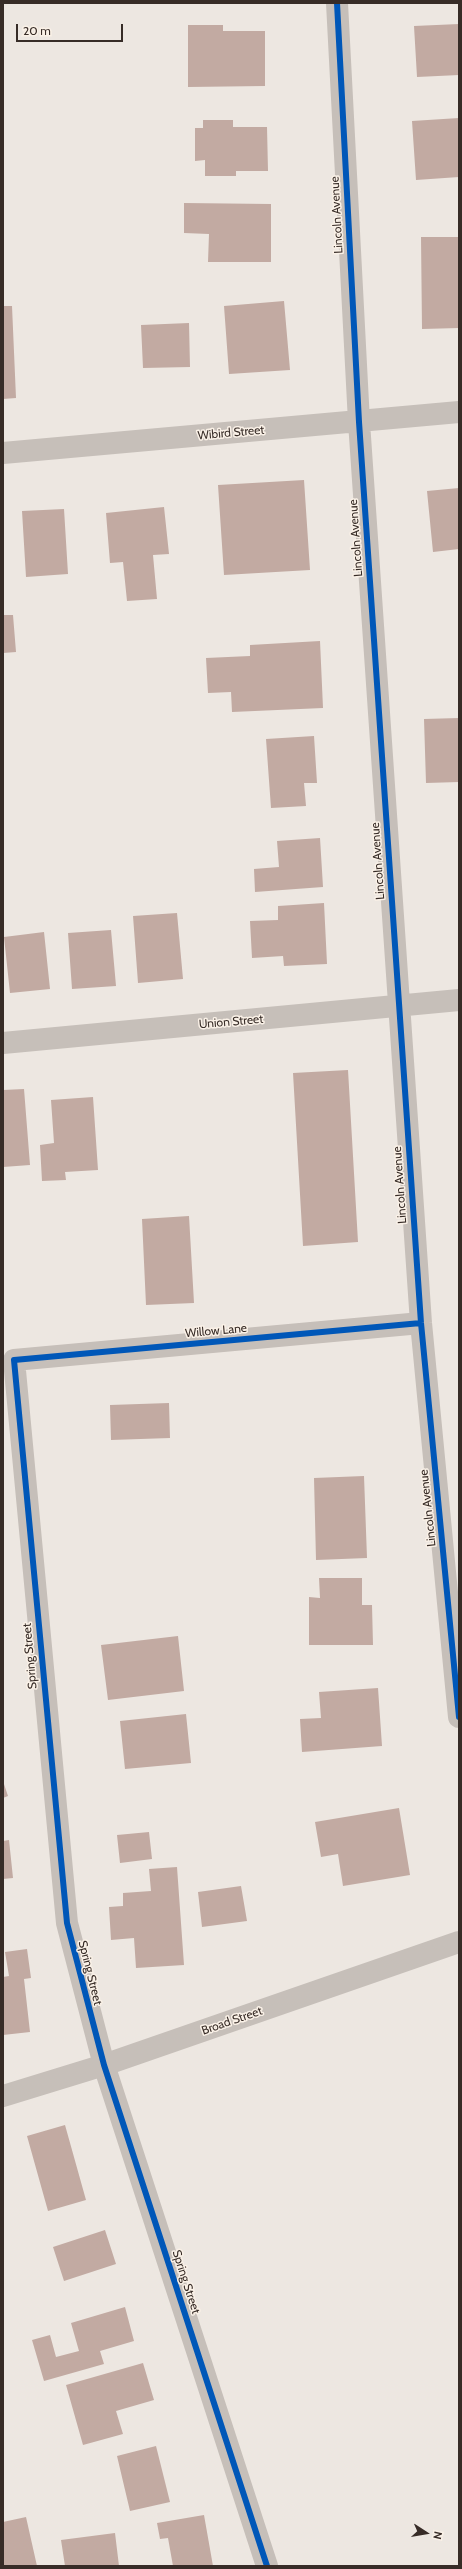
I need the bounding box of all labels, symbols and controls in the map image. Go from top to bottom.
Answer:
scale bar [18,16,125,42]
text: 20 m [23,23,51,38]
street label: Lincoln Avenue [328,176,346,254]
street label: Wibird Street [197,423,265,443]
street label: Lincoln Avenue [346,499,366,577]
street label: Lincoln Avenue [368,822,388,900]
street label: Union Street [198,1012,264,1032]
street label: Lincoln Avenue [390,1146,410,1224]
street label: Willow Lane [184,1321,248,1341]
street label: Lincoln Avenue [417,1469,439,1547]
street label: Spring Street [20,1622,40,1690]
street label: Spring Street [75,1939,105,2007]
street label: Broad Street [200,2004,264,2038]
street label: Spring Street [169,2248,203,2316]
north arrow [406,2513,446,2553]
text: N [430,2530,445,2541]

